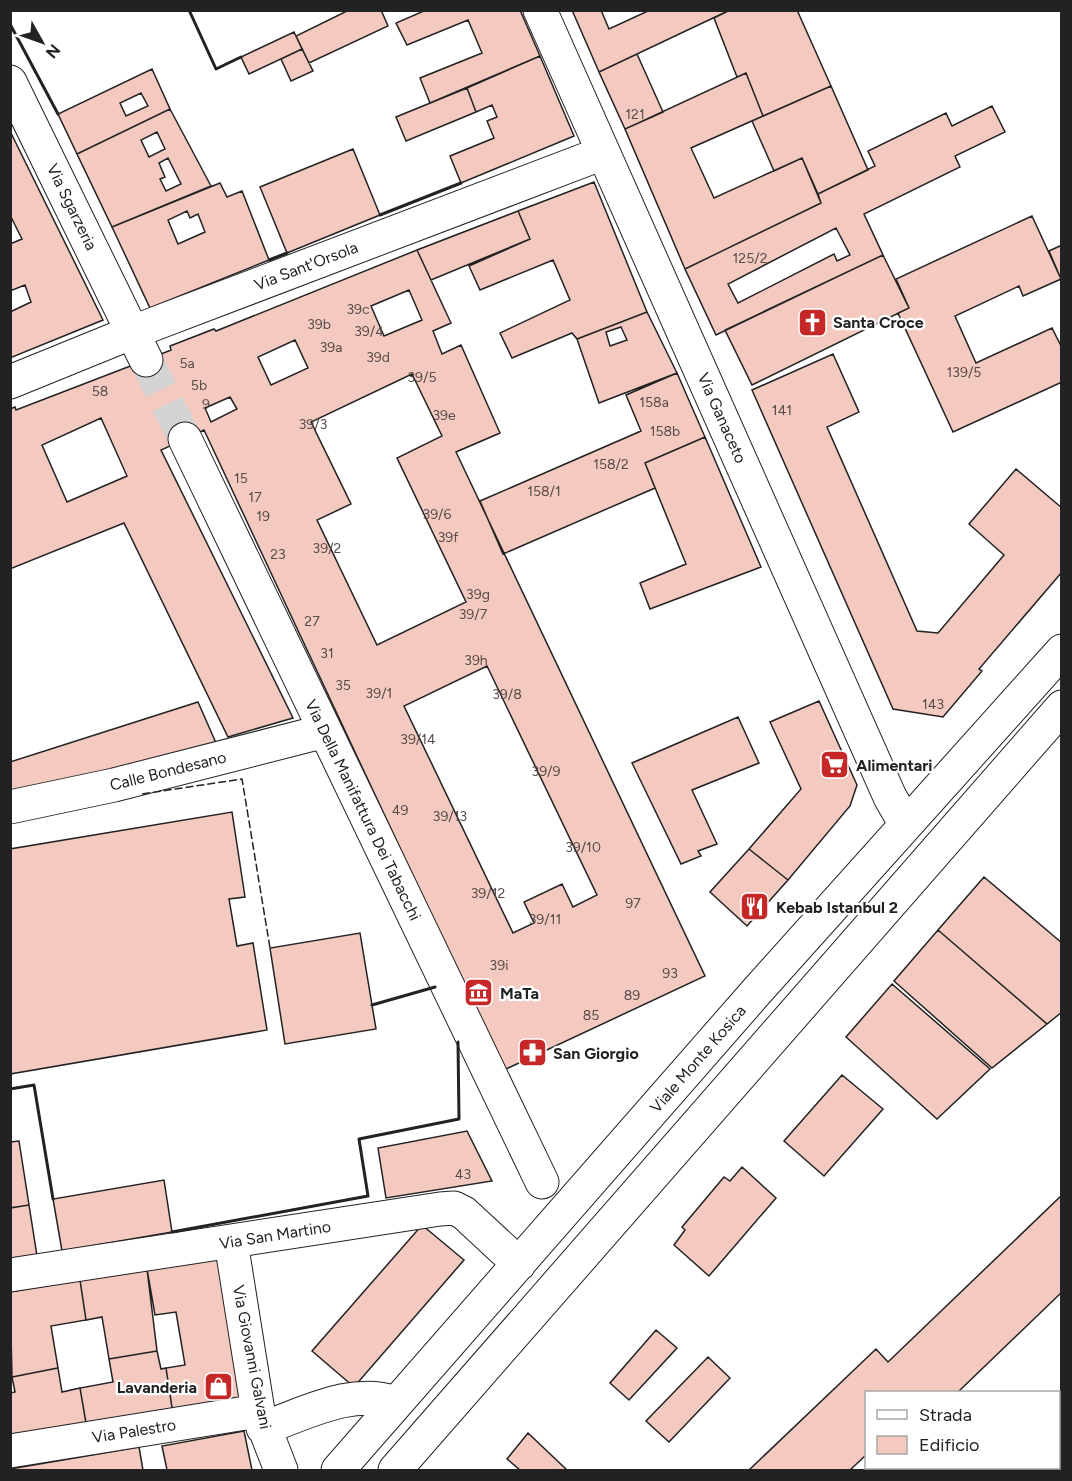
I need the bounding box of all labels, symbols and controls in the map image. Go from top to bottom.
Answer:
north arrow [12,12,72,72]
text: N [42,40,64,62]
house number: 121 [625,106,645,123]
street label: Via Sgarzeria [43,161,101,253]
street label: Via Sant'Orsola [252,238,360,294]
house number: 125/2 [733,250,767,267]
house number: 39c [346,301,370,318]
church icon: Santa Croce [796,306,828,338]
place label: Santa Croce [833,313,924,332]
house number: 39b [307,316,331,333]
house number: 39/4 [354,323,384,340]
house number: 39a [320,339,342,356]
house number: 39d [366,349,390,366]
house number: 5a [179,355,195,372]
house number: 139/5 [947,364,981,381]
house number: 39/5 [407,369,437,386]
street label: Via Ganaceto [694,370,750,466]
house number: 5b [191,377,207,394]
house number: 58 [92,383,108,400]
house number: 158a [639,394,669,411]
house number: 9 [202,396,210,413]
house number: 141 [772,402,792,419]
house number: 39e [432,407,456,424]
house number: 39/3 [299,416,327,433]
house number: 158b [650,423,680,440]
house number: 158/2 [593,456,629,473]
house number: 15 [234,470,248,487]
house number: 158/1 [527,483,561,500]
house number: 17 [248,489,262,506]
house number: 39/6 [423,506,452,523]
house number: 19 [256,508,270,525]
house number: 39f [438,529,459,546]
house number: 39/2 [313,540,341,557]
house number: 23 [270,546,286,563]
house number: 39g [466,586,490,603]
house number: 39/7 [459,606,488,623]
house number: 27 [304,613,320,630]
house number: 31 [320,645,334,662]
house number: 39h [464,652,488,669]
house number: 35 [335,677,351,694]
house number: 39/1 [366,685,392,702]
house number: 39/8 [492,686,522,703]
street label: Via Della Manifattura Dei Tabacchi [301,696,425,924]
house number: 143 [922,696,944,713]
house number: 39/14 [400,731,436,748]
street label: Calle Bondesano [108,747,228,795]
supermarket icon: Alimentari [819,749,851,781]
place label: Alimentari [856,756,933,775]
house number: 39/9 [532,763,561,780]
house number: 49 [392,802,408,819]
house number: 39/13 [433,808,467,825]
house number: 39/10 [565,839,601,856]
house number: 39/12 [471,885,505,902]
restaurant icon: Kebab Istanbul 2 [739,891,771,923]
house number: 97 [625,895,641,912]
place label: Kebab Istanbul 2 [776,898,898,917]
house number: 39/11 [529,911,561,928]
house number: 39i [490,957,508,974]
house number: 93 [662,965,678,982]
museum icon: MaTa [463,977,495,1009]
place label: MaTa [500,984,539,1003]
house number: 89 [624,987,640,1004]
street label: Viale Monte Kosica [646,1001,750,1117]
house number: 85 [583,1007,599,1024]
pharmacy icon: San Giorgio [516,1037,548,1069]
place label: San Giorgio [553,1044,639,1063]
house number: 43 [455,1166,471,1183]
street label: Via San Martino [218,1217,332,1253]
street label: Via Giovanni Galvani [229,1283,275,1431]
shop icon: Lavanderia [202,1371,234,1403]
place label: Lavanderia [117,1378,197,1397]
legend [865,1391,1060,1469]
text: Strada [919,1404,972,1426]
street label: Via Palestro [91,1415,177,1447]
text: Edificio [919,1434,980,1456]

